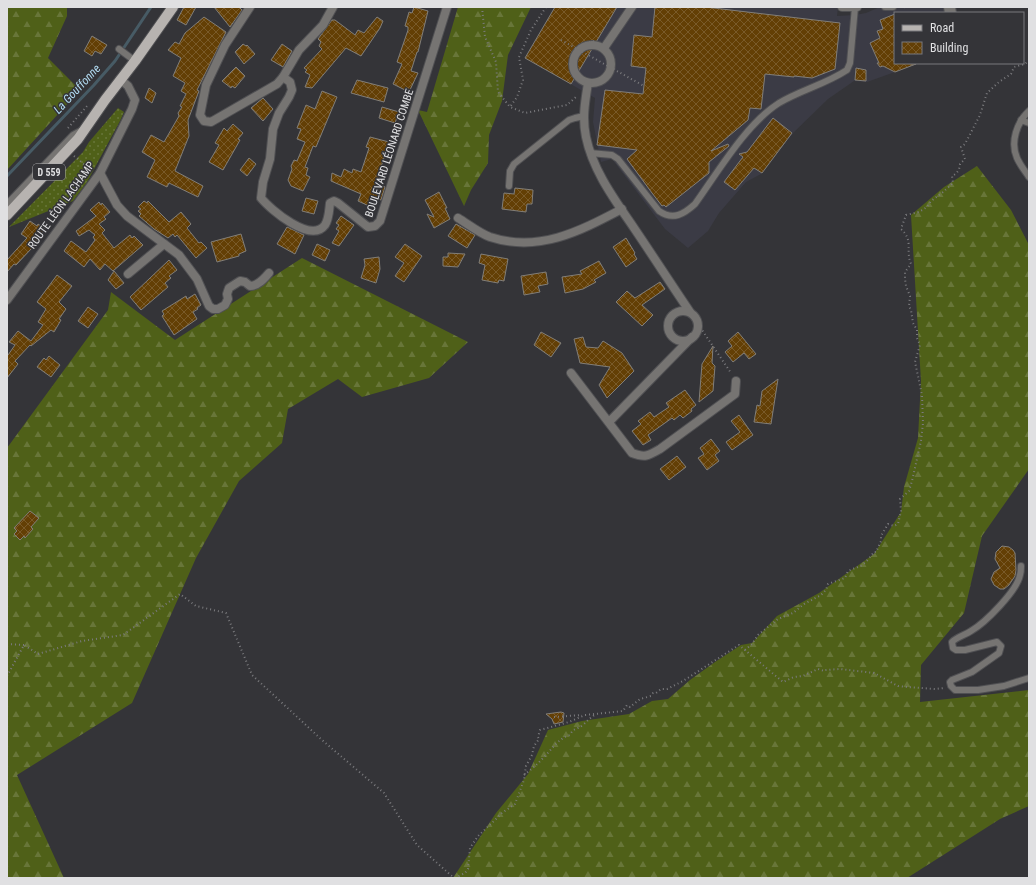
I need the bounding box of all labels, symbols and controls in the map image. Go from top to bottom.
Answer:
legend [894,12,1024,64]
text: Road [930,21,954,35]
text: Building [930,41,968,55]
water label: La Gouffonne [51,61,104,116]
street label: BOULEVARD LÉONARD COMBE [363,87,417,219]
street label: ROUTE LÉON LACHAMP [25,159,97,251]
road number: D 559 [33,164,65,180]

